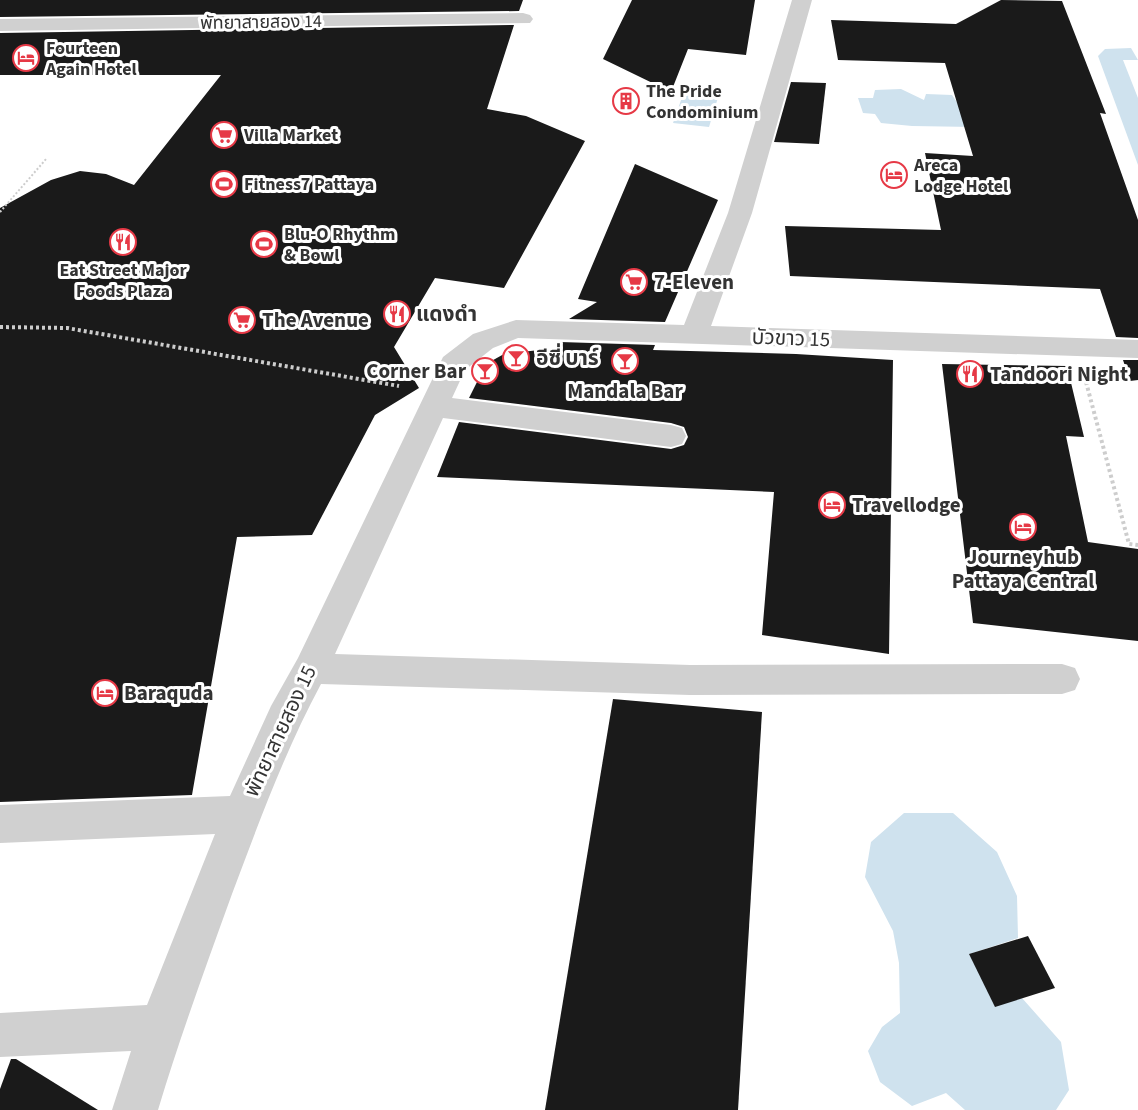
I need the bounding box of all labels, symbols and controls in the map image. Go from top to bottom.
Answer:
street label: พัทยาสายสอง 14 [200,9,322,36]
place label: Fourteen Again Hotel [45,36,137,82]
hotel icon: Fourteen Again Hotel [11,43,41,73]
place label: The Pride Condominium [646,79,758,125]
building icon: The Pride Condominium [611,86,641,116]
supermarket icon: Villa Market [209,120,239,150]
place label: Villa Market [243,123,338,148]
place label: Areca Lodge Hotel [913,153,1008,199]
hotel icon: Areca Lodge Hotel [879,160,909,190]
sports icon: Fitness7 Pattaya [209,169,239,199]
place label: Fitness7 Pattaya [244,172,374,197]
place label: Blu-O Rhythm & Bowl [284,222,395,268]
restaurant icon: Eat Street Major Foods Plaza [108,227,138,257]
sports icon: Blu-O Rhythm & Bowl [249,229,279,259]
place label: Eat Street Major Foods Plaza [59,258,187,304]
supermarket icon: 7-Eleven [619,267,649,297]
place label: 7-Eleven [654,267,734,297]
restaurant icon: แดงดำ [382,299,412,329]
place label: แดงดำ [416,299,477,329]
supermarket icon: The Avenue [227,305,257,335]
place label: The Avenue [262,305,369,335]
street label: บัวขาว 15 [751,322,831,354]
bar icon: อีซี่ บาร์ [501,343,531,373]
place label: อีซี่ บาร์ [536,343,599,373]
bar icon: Mandala Bar [610,346,640,376]
place label: Corner Bar [366,356,467,386]
bar icon: Corner Bar [470,356,500,386]
restaurant icon: Tandoori Night [955,359,985,389]
place label: Tandoori Night [990,359,1128,389]
place label: Mandala Bar [567,376,683,406]
hotel icon: Travellodge [817,490,847,520]
place label: Travellodge [852,490,961,520]
hotel icon: Journeyhub Pattaya Central [1008,512,1038,542]
place label: Journeyhub Pattaya Central [952,542,1094,596]
street label: พัทยาสายสอง 15 [236,660,324,802]
hotel icon: Baraquda [90,678,120,708]
place label: Baraquda [124,678,214,708]

